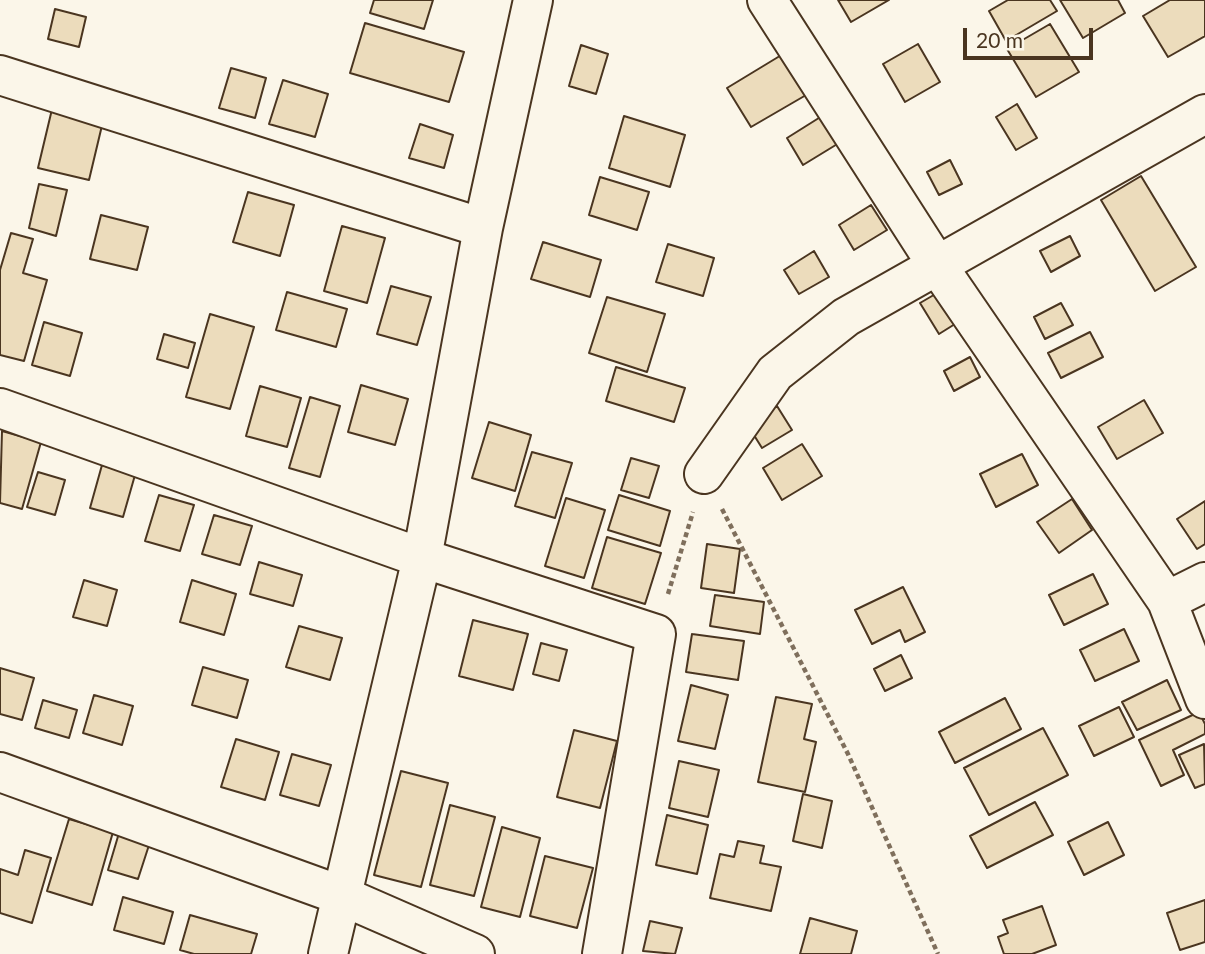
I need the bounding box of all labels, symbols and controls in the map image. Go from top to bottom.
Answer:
scale bar [967,14,1096,58]
text: 20 m [976,27,1023,52]

